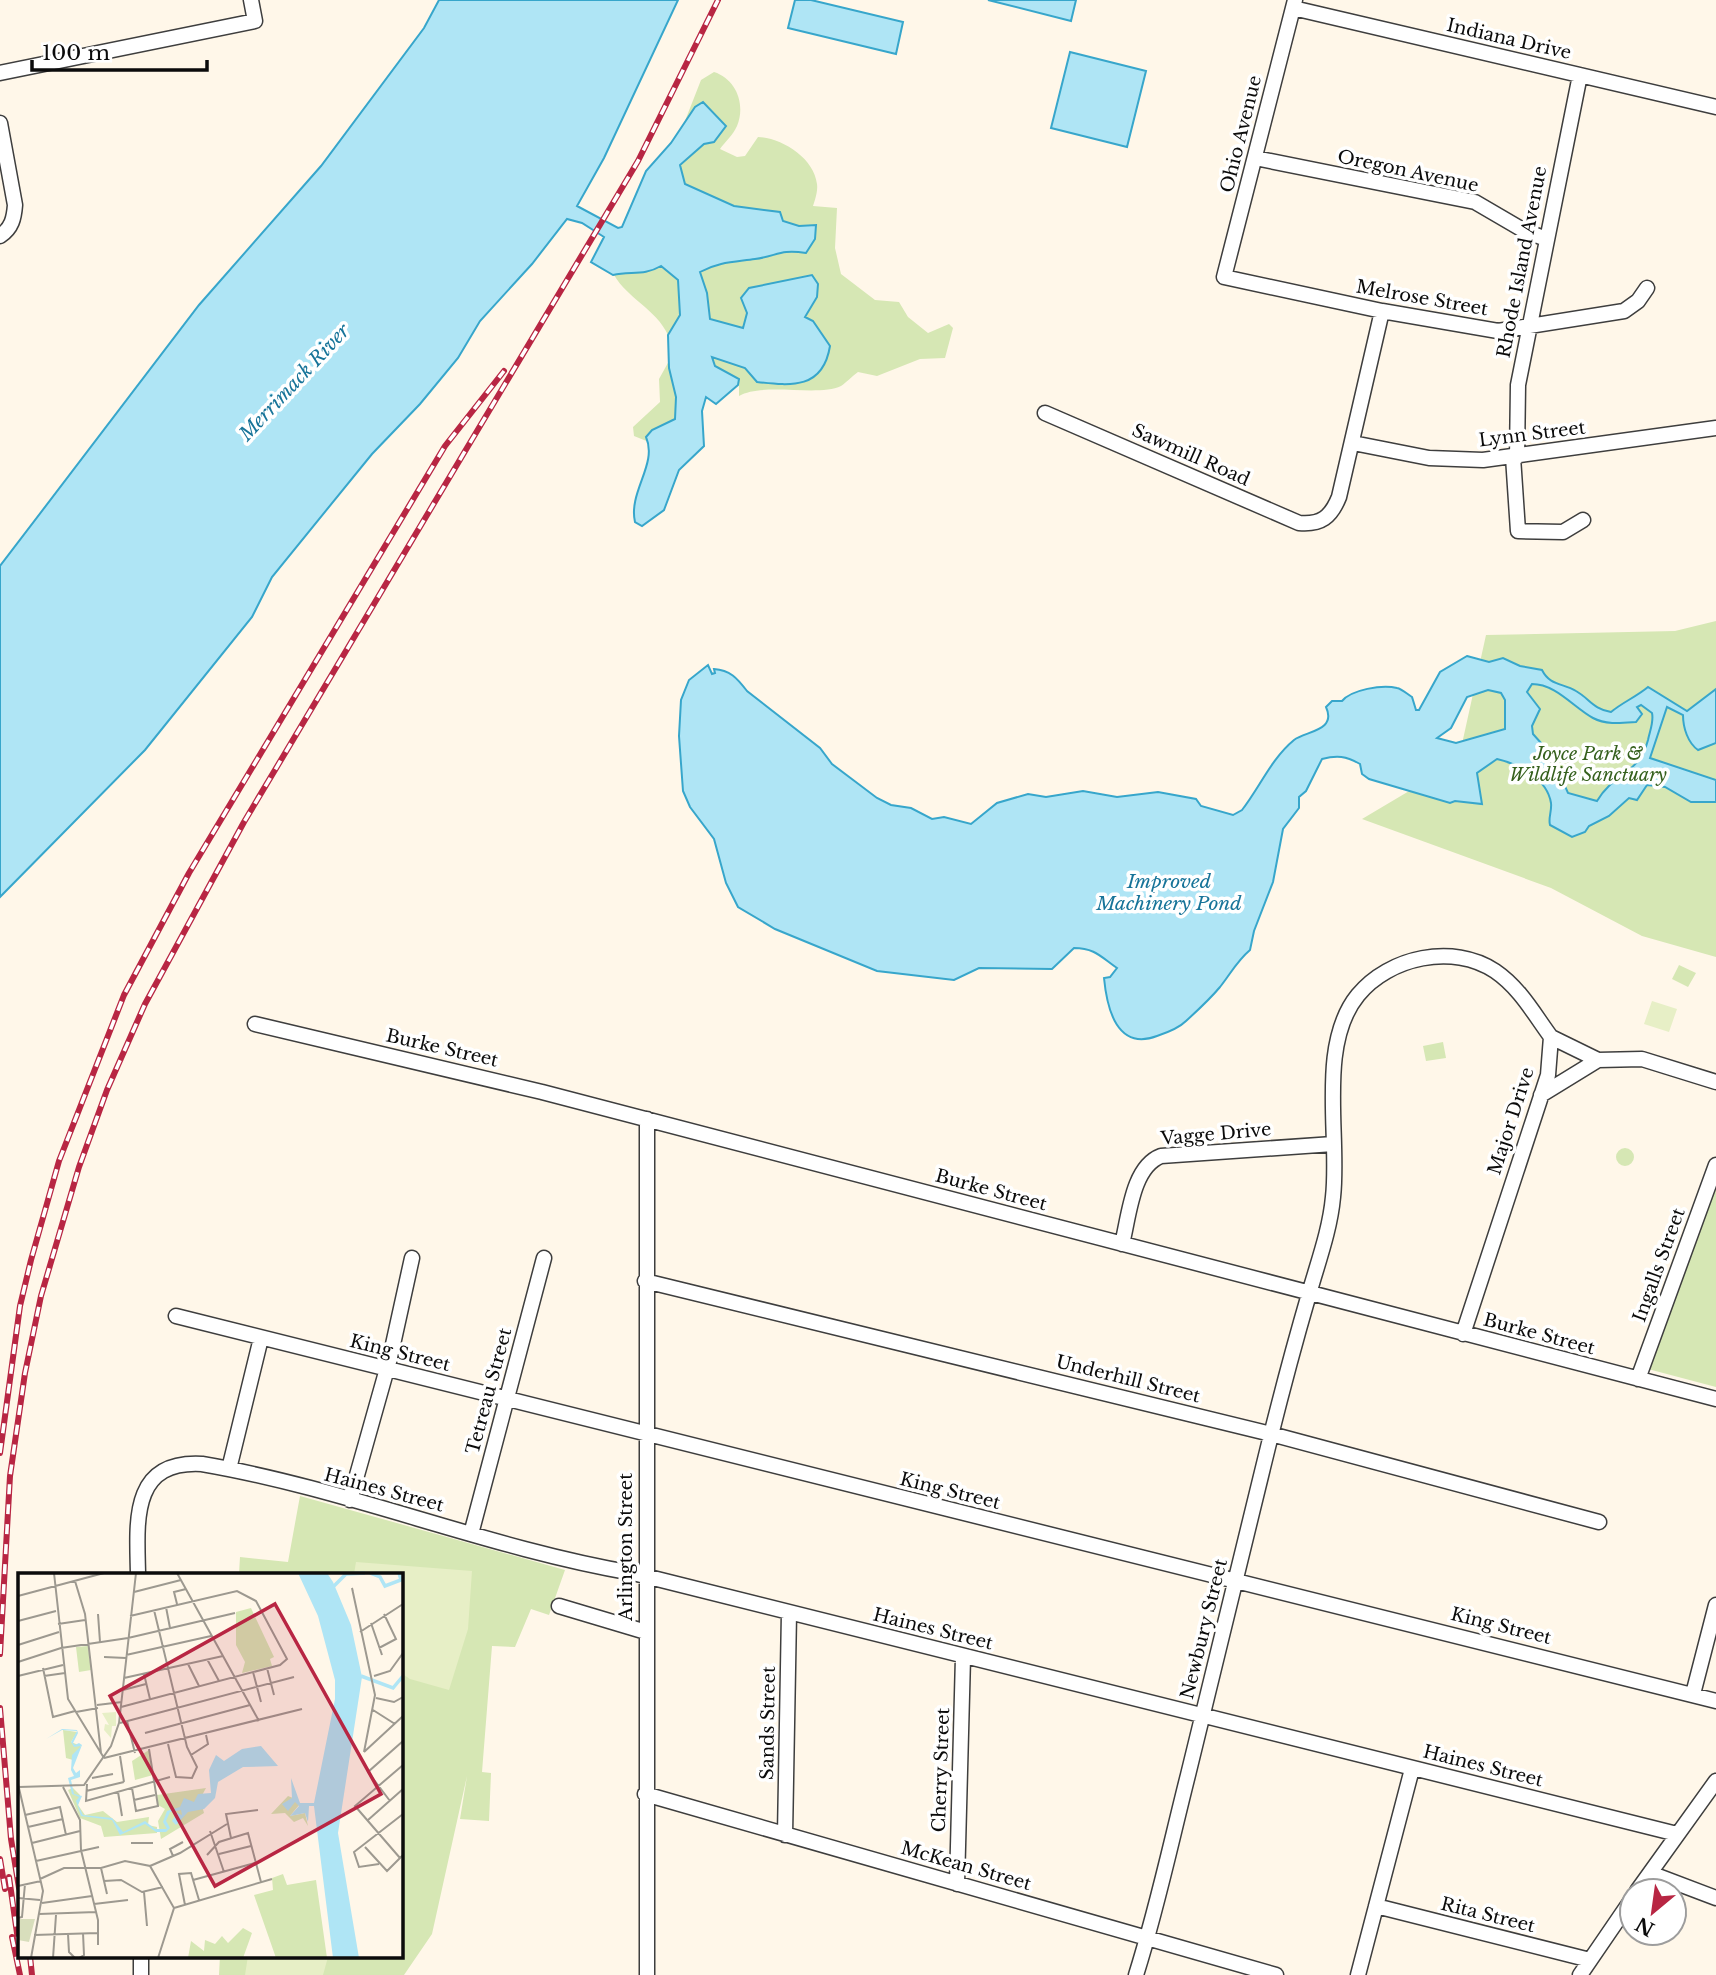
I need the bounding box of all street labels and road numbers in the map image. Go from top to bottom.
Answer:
street label: Indiana Drive [1445,14,1573,64]
street label: Ohio Avenue [1216,73,1266,195]
street label: Oregon Avenue [1335,145,1481,197]
street label: Rhode Island Avenue [1493,164,1551,360]
street label: Melrose Street [1354,276,1490,320]
street label: Lynn Street [1477,417,1587,451]
street label: Sawmill Road [1129,419,1253,491]
street label: Burke Street [384,1024,500,1072]
street label: Major Drive [1483,1065,1539,1177]
street label: Vagge Drive [1159,1118,1272,1150]
street label: Burke Street [933,1165,1049,1215]
street label: Ingalls Street [1628,1205,1690,1325]
street label: Burke Street [1481,1309,1597,1359]
street label: Tetreau Street [462,1325,516,1456]
street label: King Street [348,1330,453,1376]
street label: Underhill Street [1054,1350,1203,1408]
street label: Haines Street [322,1463,446,1517]
street label: King Street [898,1468,1003,1514]
street label: Arlington Street [615,1473,637,1622]
street label: Newbury Street [1176,1556,1232,1701]
street label: Haines Street [871,1603,995,1655]
street label: King Street [1449,1603,1554,1649]
street label: Sands Street [756,1666,780,1780]
street label: Cherry Street [928,1707,954,1833]
street label: Haines Street [1421,1740,1545,1792]
street label: McKean Street [898,1837,1034,1895]
street label: Rita Street [1439,1893,1538,1937]

